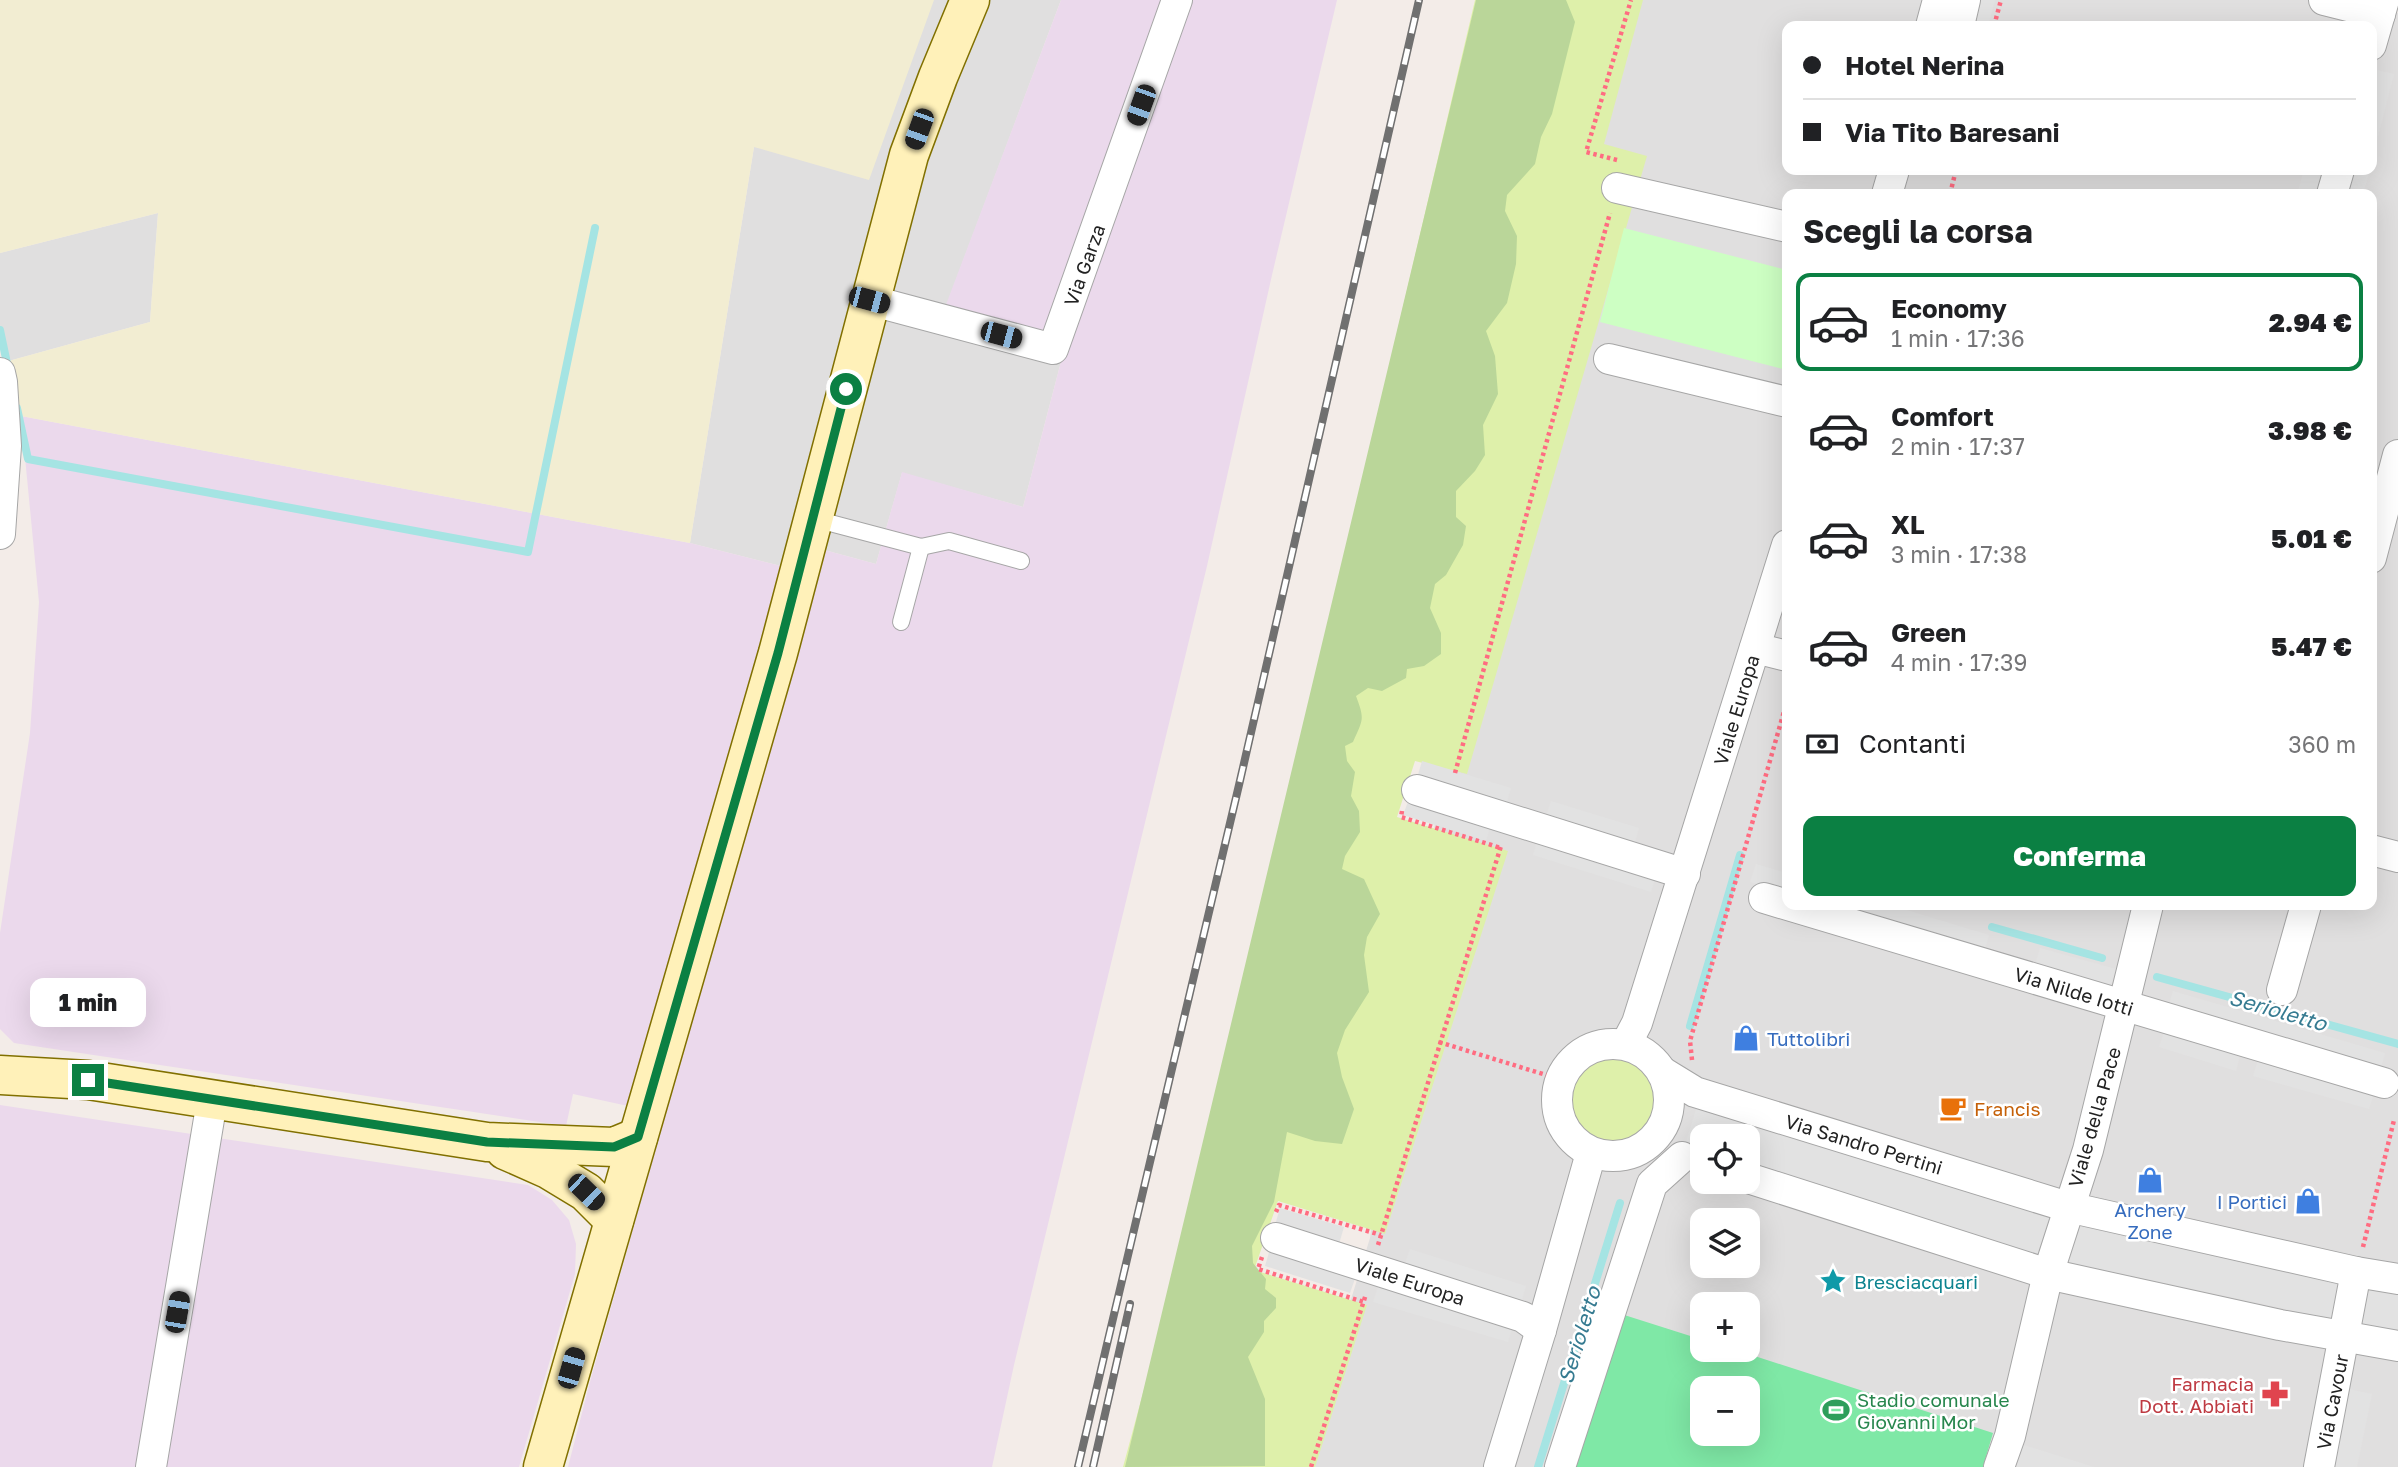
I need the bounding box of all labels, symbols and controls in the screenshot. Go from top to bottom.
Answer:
text: Hotel Nerina [1845,50,2004,81]
car [1124,82,1159,128]
car [902,106,937,152]
text: Via Tito Baresani [1845,117,2060,148]
text: Scegli la corsa [1803,212,2033,250]
street label: Via Garza [1059,221,1109,309]
car [846,284,893,316]
icon: car [1807,291,1870,354]
text: Economy [1891,293,2007,324]
text: 2.94 € [2269,307,2352,338]
car [978,319,1025,351]
text: 1 min · 17:36 [1891,324,2025,352]
route start [830,373,862,405]
icon: car [1807,399,1870,462]
text: Comfort [1891,401,1994,432]
text: 3.98 € [2268,415,2352,446]
text: 2 min · 17:37 [1891,432,2025,460]
icon: car [1807,507,1870,570]
text: XL [1891,509,1925,540]
text: 5.01 € [2271,523,2352,554]
text: 3 min · 17:38 [1891,540,2027,568]
icon: car [1807,615,1870,678]
text: Green [1891,617,1966,648]
text: 5.47 € [2271,631,2352,662]
text: 4 min · 17:39 [1891,648,2027,676]
street label: Viale Europa [1708,652,1764,768]
icon: cash [1803,725,1841,763]
text: Contanti [1859,728,1966,759]
text: 360 m [2288,730,2356,758]
button: Conferma [1803,816,2356,896]
street label: Via Nilde Iotti [2012,962,2136,1020]
callout: 1 min [30,978,146,1028]
water label: Serioletto [2226,984,2331,1037]
text: 1 min [59,988,117,1016]
shop icon: Tuttolibri [1731,1023,1761,1053]
place label: Tuttolibri [1767,1027,1850,1050]
street label: Viale della Pace [2063,1044,2125,1190]
route end [72,1064,104,1096]
cafe icon: Francis [1938,1093,1968,1123]
place label: Francis [1974,1097,2040,1120]
street label: Via Sandro Pertini [1782,1109,1946,1179]
map controls [1690,1124,1760,1446]
button: locate [1690,1124,1760,1194]
shop icon: Archery Zone [2135,1165,2165,1195]
car [564,1170,609,1214]
shop icon: I Portici [2293,1186,2323,1216]
place label: I Portici [2217,1190,2287,1213]
place label: Archery Zone [2114,1198,2186,1243]
button: layers [1690,1208,1760,1278]
street label: Viale Europa [1352,1252,1468,1310]
place icon: Bresciacquari [1818,1266,1848,1296]
place label: Bresciacquari [1854,1270,1978,1293]
water label: Serioletto [1552,1282,1606,1387]
car [164,1289,191,1335]
button: + [1690,1292,1760,1362]
car [556,1345,587,1391]
street label: Via Cavour [2311,1352,2353,1452]
place label: Farmacia Dott. Abbiati [2139,1372,2254,1417]
button: − [1690,1376,1760,1446]
pharmacy icon: Farmacia Dott. Abbiati [2260,1379,2290,1409]
place label: Stadio comunale Giovanni Mor [1857,1388,2009,1433]
sports icon: Stadio comunale Giovanni Mor [1821,1395,1851,1425]

